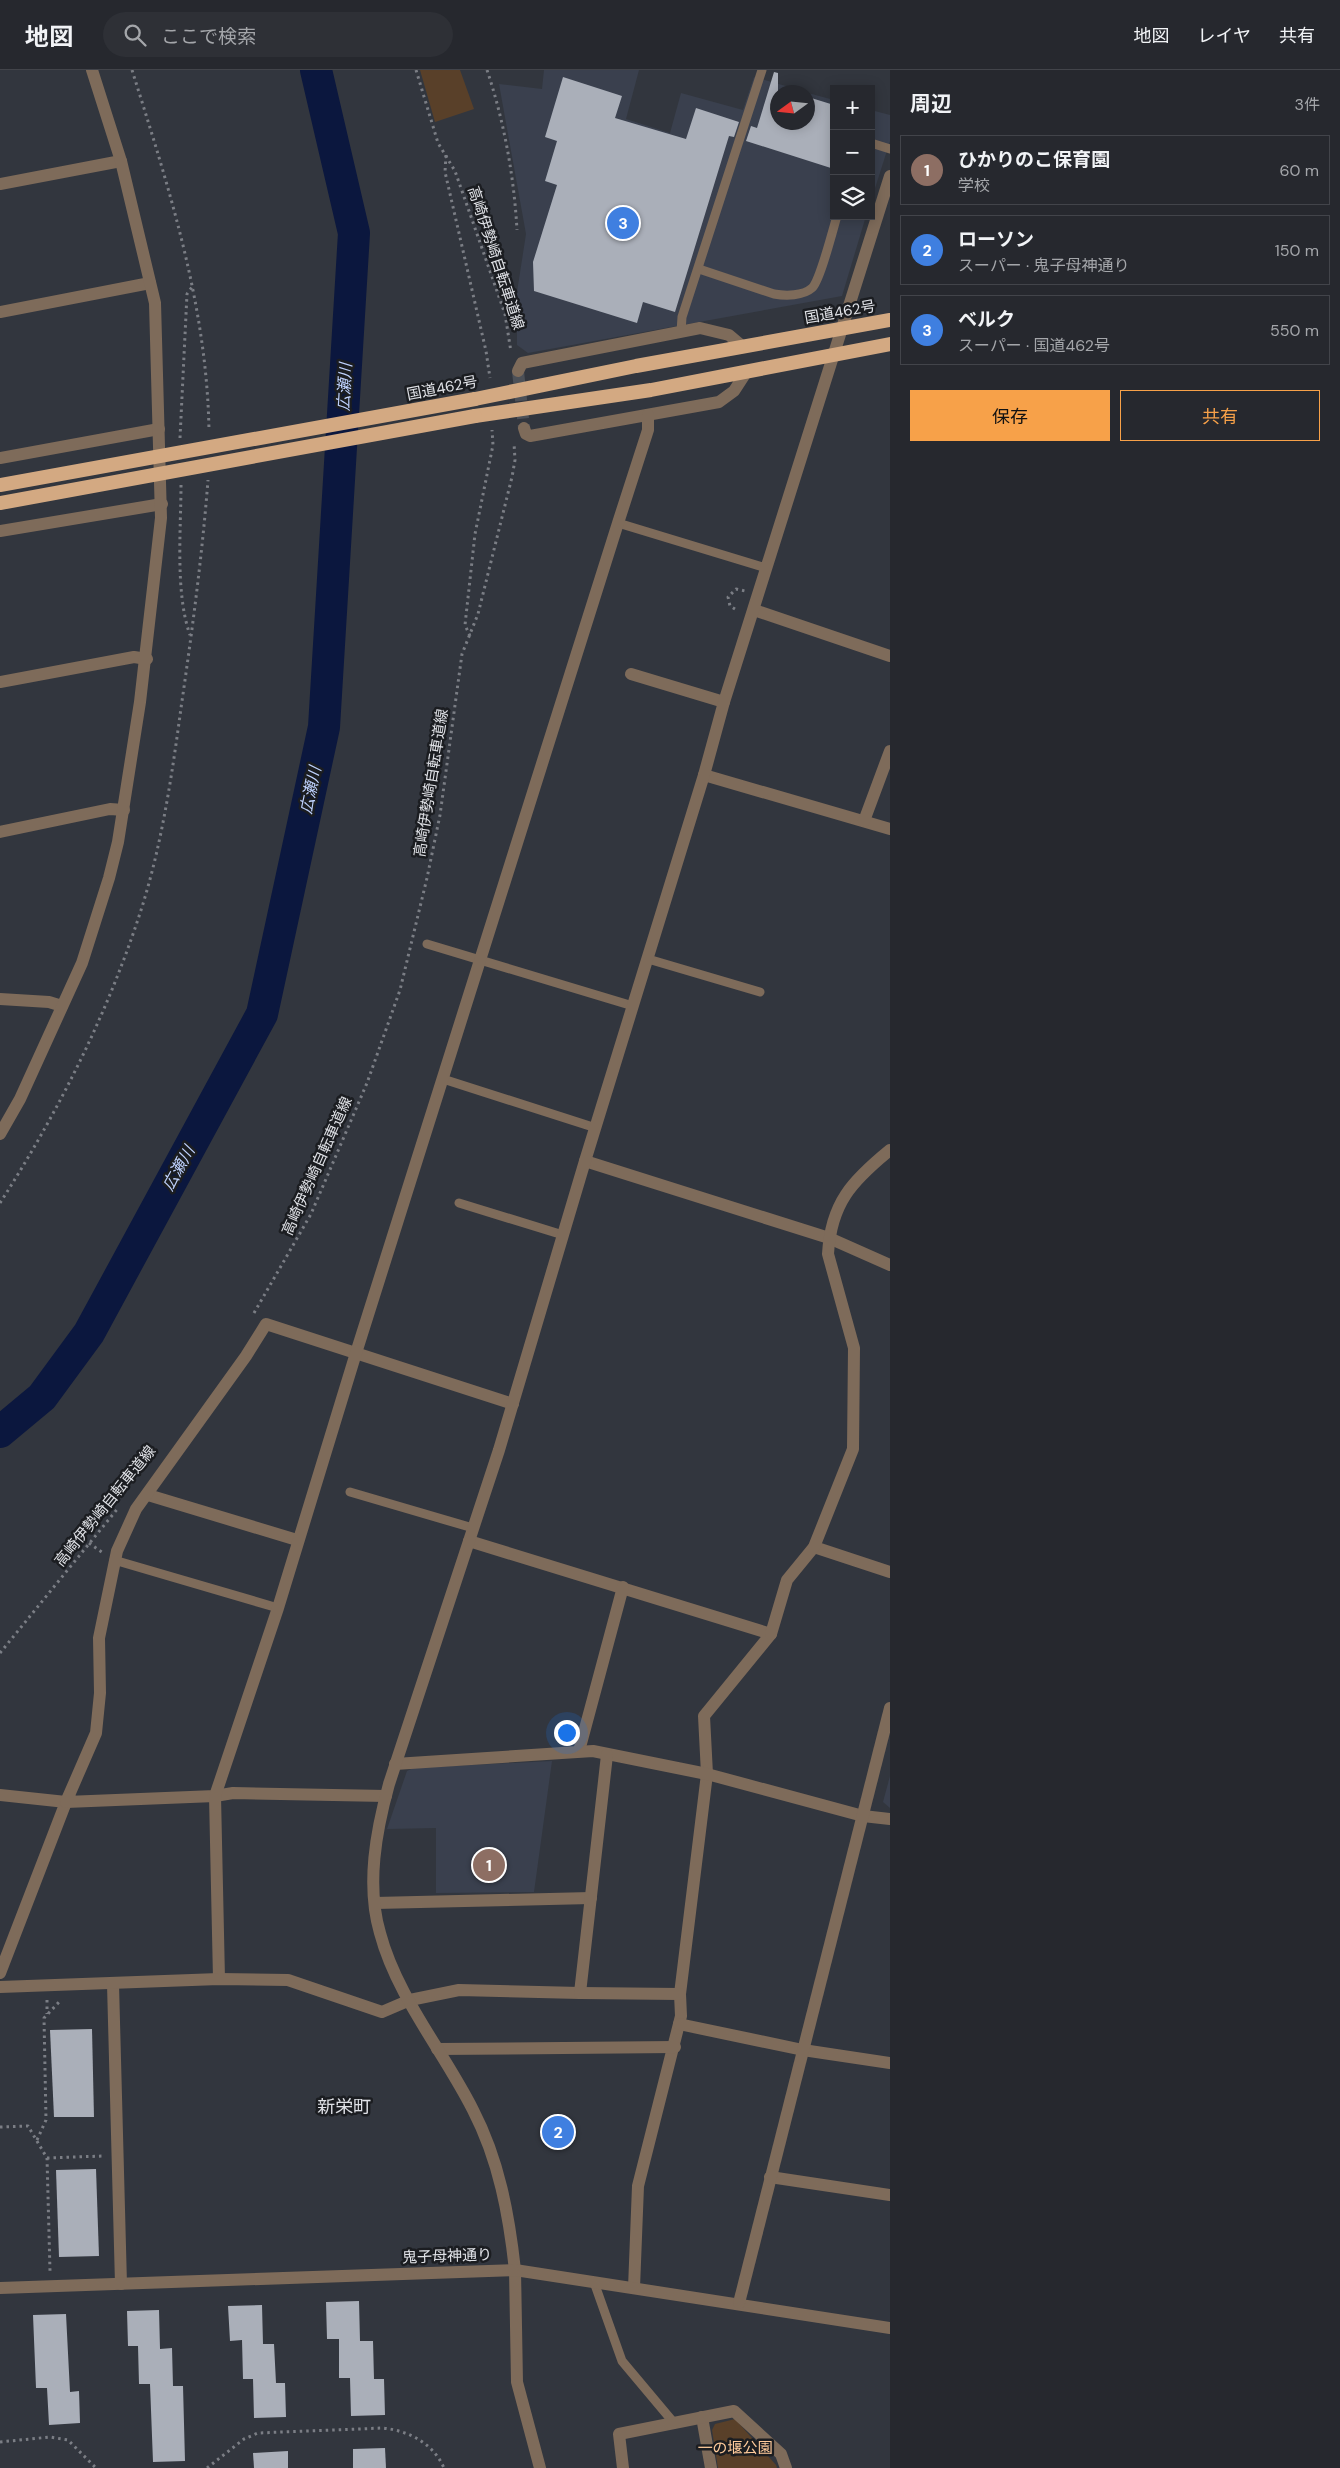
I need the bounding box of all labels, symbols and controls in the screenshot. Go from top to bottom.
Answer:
search box [103,12,453,57]
text: 地図 [25,21,73,52]
icon: search [121,21,149,49]
text: ここで検索 [161,24,256,49]
text: 地図 [1134,24,1170,48]
text: レイヤ [1198,24,1251,48]
text: 共有 [1279,24,1315,48]
north arrow [770,85,815,130]
map controls [830,85,875,220]
button: + [830,85,875,130]
text: 周辺 [910,90,952,118]
text: 3件 [1295,94,1320,115]
button: − [830,130,875,175]
text: ひかりのこ保育園 [958,147,1110,172]
text: 1 [924,160,930,181]
text: 60 m [1279,160,1319,181]
button: layers [830,175,875,220]
text: 学校 [958,175,990,196]
street label: 高崎伊勢崎自転車道線 [463,184,529,332]
pin: 3 [607,204,639,242]
text: ローソン [958,227,1034,252]
text: 2 [922,240,932,261]
text: 150 m [1275,240,1319,261]
text: スーパー · 鬼子母神通り [958,255,1130,276]
street label: 国道462号 [803,296,877,328]
text: ベルク [958,307,1015,332]
text: 3 [922,320,932,341]
text: 550 m [1270,320,1319,341]
text: スーパー · 国道462号 [958,335,1110,356]
water label: 広瀬川 [333,361,356,412]
street label: 国道462号 [405,371,479,405]
button: 保存 [910,390,1110,441]
button: 共有 [1120,390,1320,441]
street label: 高崎伊勢崎自転車道線 [409,707,453,859]
water label: 広瀬川 [295,762,326,816]
street label: 高崎伊勢崎自転車道線 [277,1093,357,1239]
water label: 広瀬川 [158,1140,200,1194]
street label: 高崎伊勢崎自転車道線 [50,1441,160,1571]
your location [554,1720,580,1746]
pin: 1 [473,1846,505,1884]
district label: 新栄町 [317,2095,371,2119]
pin: 2 [542,2113,574,2151]
street label: 鬼子母神通り [402,2244,492,2268]
park label: 一の堰公園 [697,2438,773,2458]

